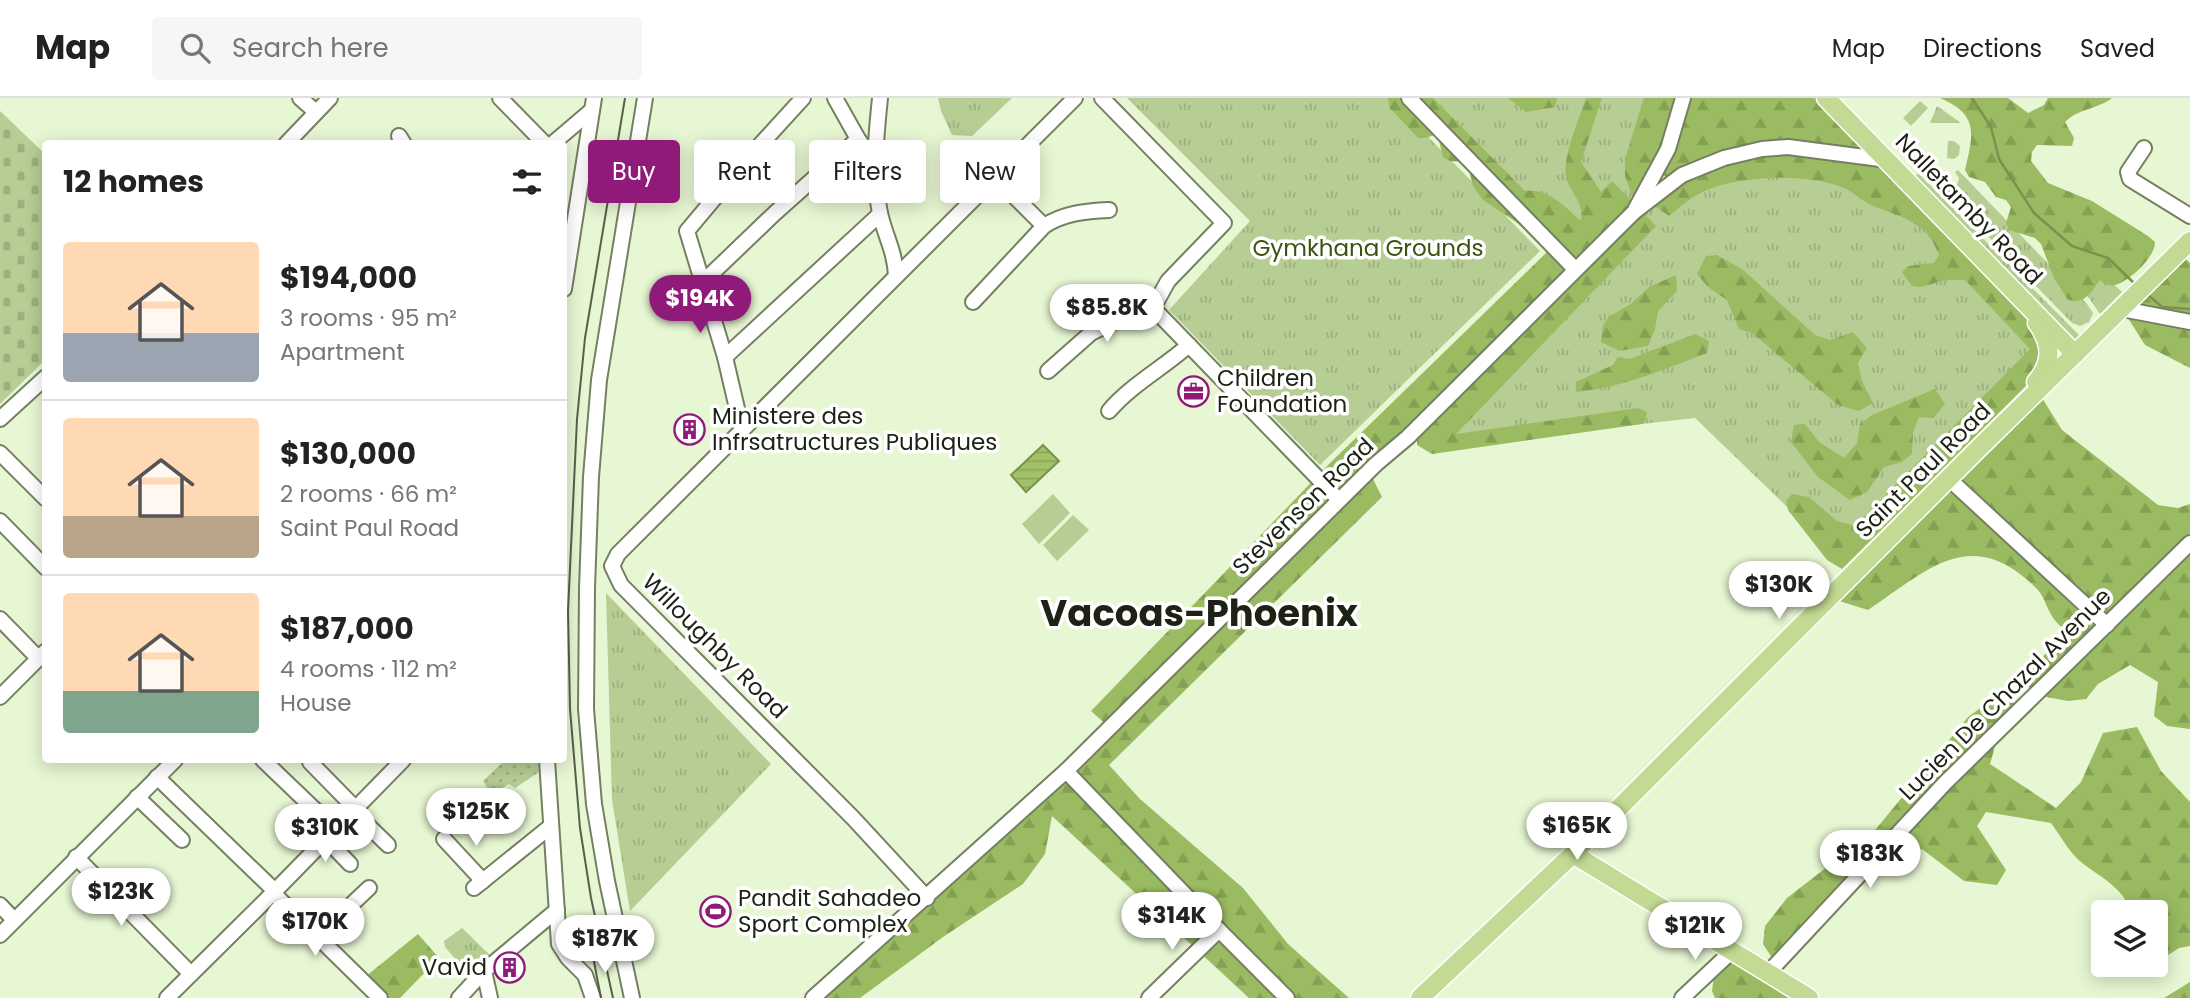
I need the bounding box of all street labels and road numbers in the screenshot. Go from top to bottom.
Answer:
street label: Nalletamby Road [1888,126,2050,292]
street label: Saint Paul Road [1848,395,1998,545]
street label: Stevenson Road [1225,430,1381,582]
street label: Willoughby Road [635,566,795,726]
street label: Lucien De Chazal Avenue [1892,581,2118,807]

